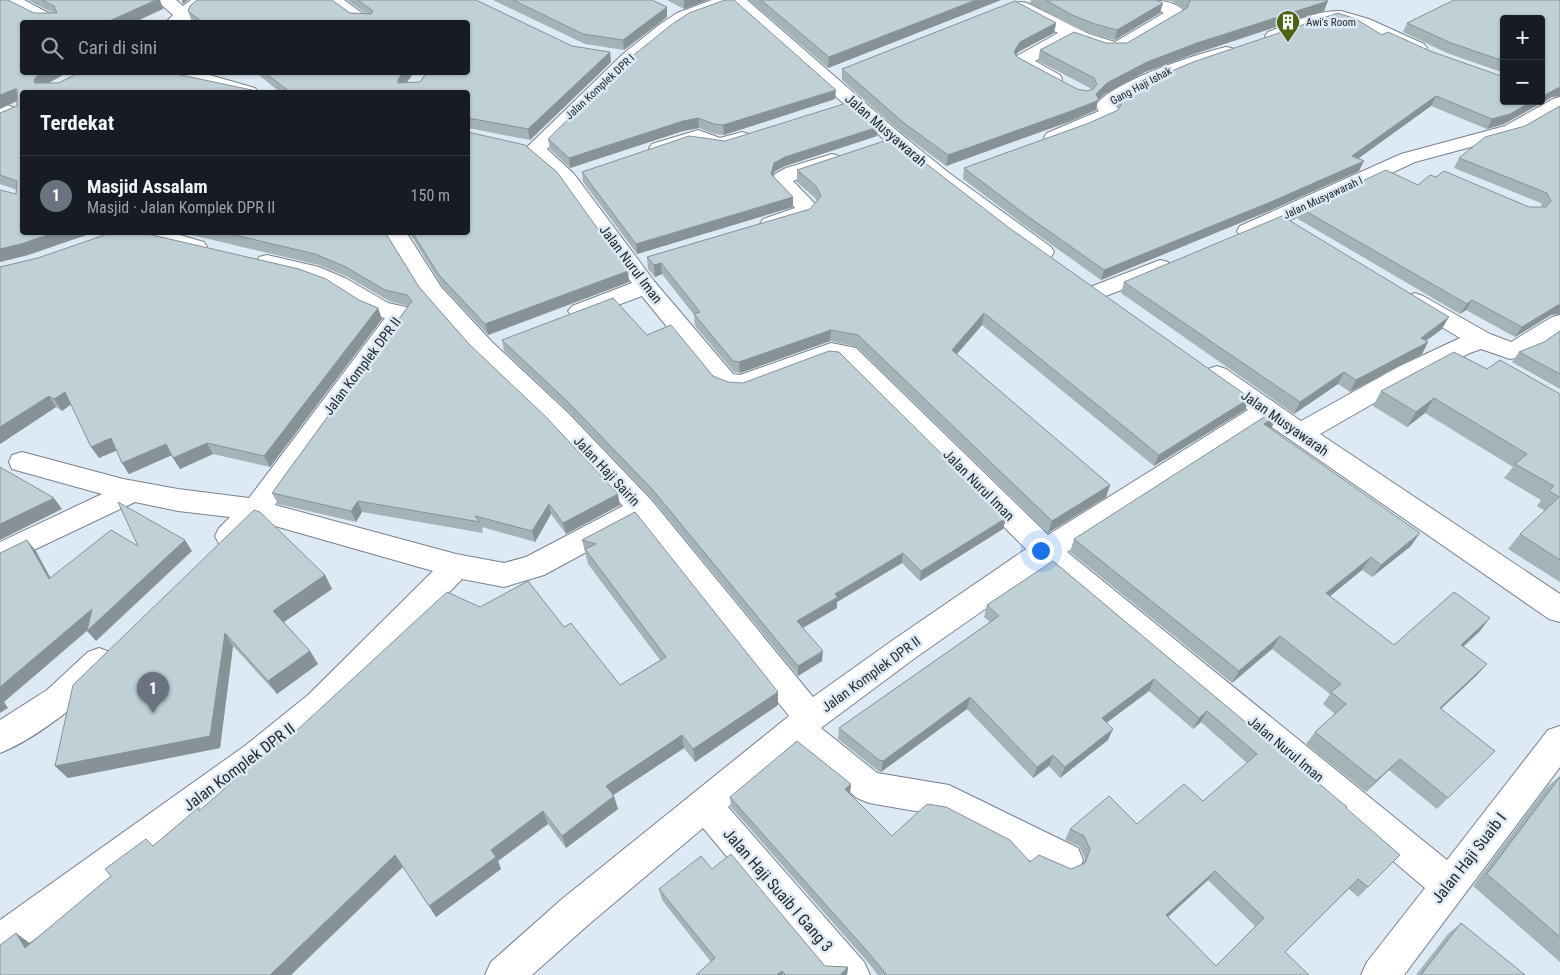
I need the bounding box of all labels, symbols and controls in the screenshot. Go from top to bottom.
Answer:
building icon: Awi's Room [1275,9,1301,43]
map controls [1500,15,1545,105]
button: + [1500,15,1545,60]
place label: Awi's Room [1306,16,1356,29]
search box [20,20,470,75]
icon: search [38,34,66,62]
text: Cari di sini [78,36,157,59]
street label: Jalan Komplek DPR I [563,52,637,122]
button: − [1500,60,1545,105]
street label: Gang Haji Ishak [1108,64,1174,108]
street label: Jalan Musyawarah [842,90,930,170]
text: Terdekat [40,111,114,135]
street label: Jalan Musyawarah I [1281,174,1365,222]
text: Masjid Assalam [87,175,208,198]
text: 1 [52,186,60,205]
text: 150 m [411,186,450,205]
text: Masjid · Jalan Komplek DPR II [87,198,275,217]
street label: Jalan Nurul Iman [596,222,666,306]
street label: Jalan Komplek DPR II [320,314,404,418]
street label: Jalan Musyawarah [1238,387,1332,459]
street label: Jalan Haji Sairin [571,433,643,509]
street label: Jalan Nurul Iman [940,446,1018,524]
your location [1028,538,1054,564]
street label: Jalan Komplek DPR II [819,633,923,715]
pin: 1 [137,672,169,713]
street label: Jalan Nurul Iman [1245,713,1327,785]
street label: Jalan Komplek DPR II [179,719,299,815]
street label: Jalan Haji Suaib I [1428,809,1510,907]
street label: Jalan Haji Suaib I Gang 3 [719,824,837,956]

